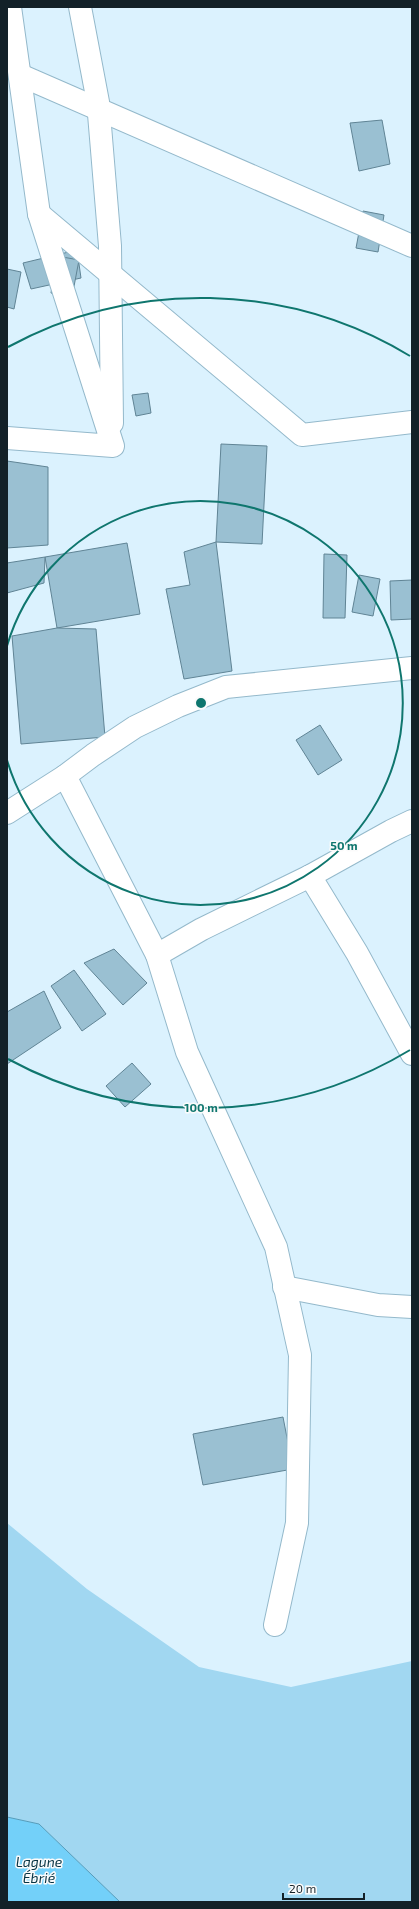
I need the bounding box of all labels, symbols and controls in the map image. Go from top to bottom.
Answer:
centre of rings [194,696,208,710]
text: 50 m [330,838,358,852]
text: 100 m [184,1100,218,1114]
water label: Lagune Ébrié [16,1853,63,1886]
scale bar [283,1875,364,1901]
text: 20 m [289,1881,316,1895]

